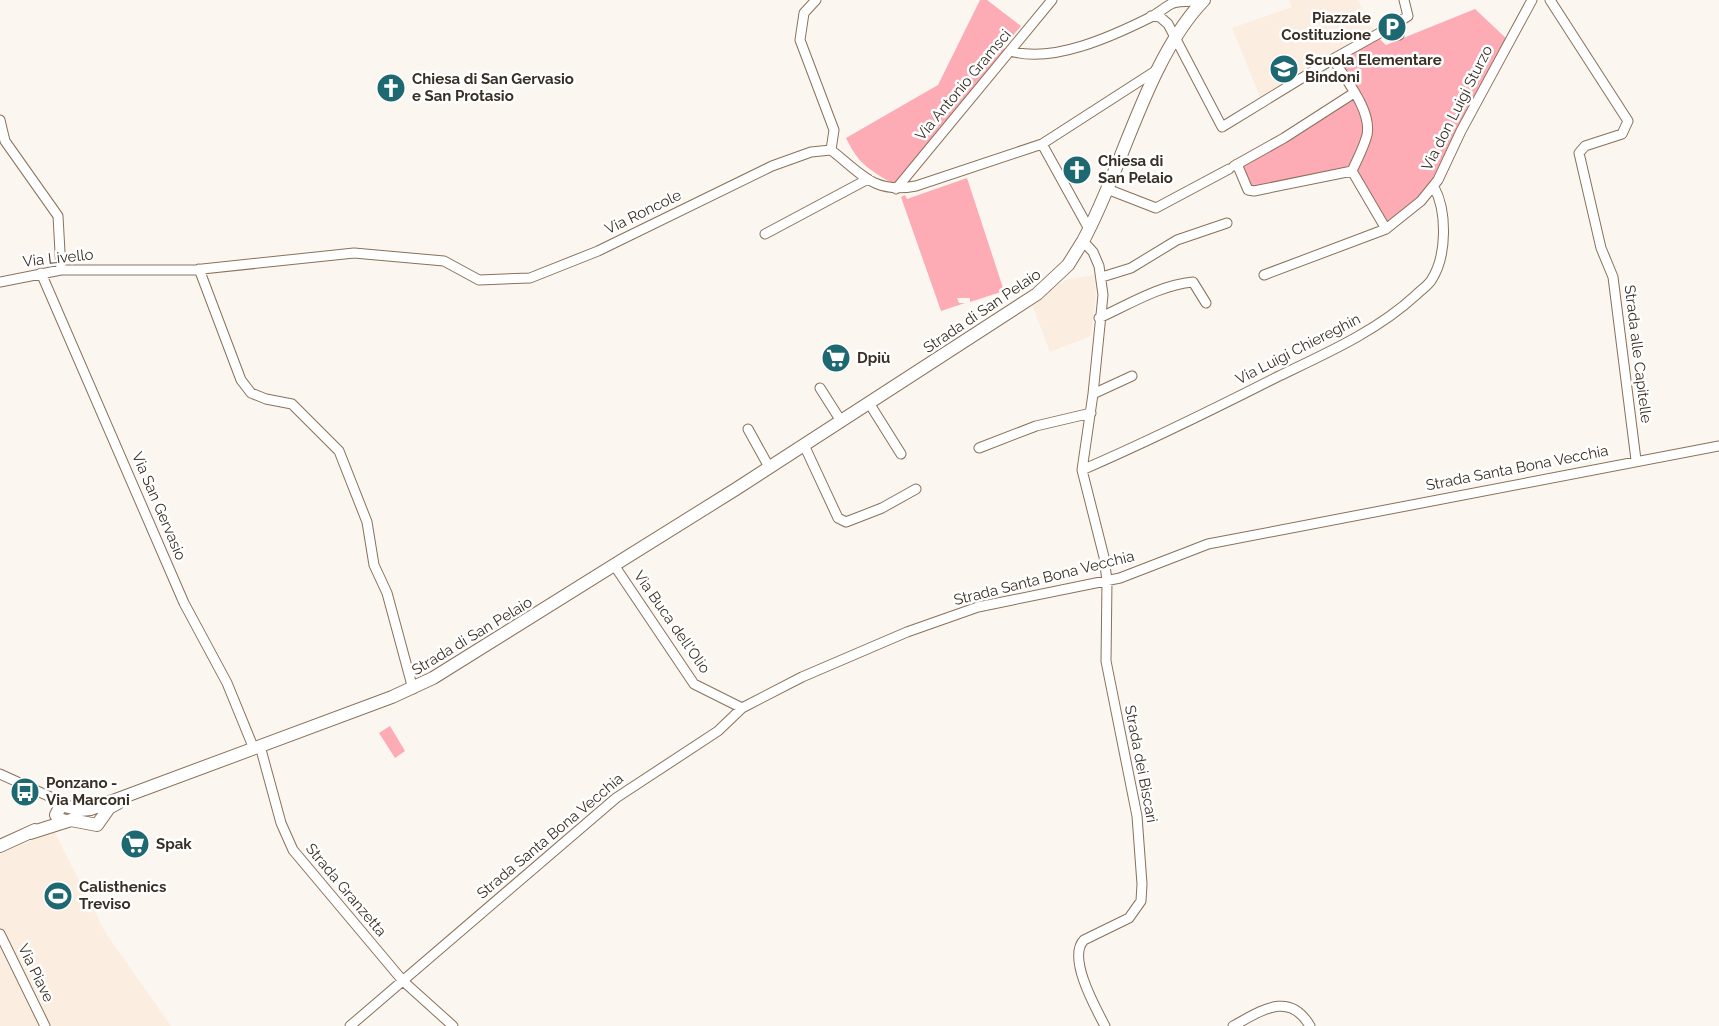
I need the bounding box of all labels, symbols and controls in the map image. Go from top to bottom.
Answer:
place label: Piazzale Costituzione [1281,9,1371,44]
parking icon: Piazzale Costituzione [1376,11,1408,43]
street label: Via Antonio Gramsci [911,26,1015,144]
street label: Via don Luigi Sturzo [1418,42,1496,174]
place label: Scuola Elementare Bindoni [1305,51,1442,86]
school or university icon: Scuola Elementare Bindoni [1268,53,1300,85]
place label: Chiesa di San Gervasio e San Protasio [412,70,574,105]
church icon: Chiesa di San Gervasio e San Protasio [375,72,407,104]
place label: Chiesa di San Pelaio [1098,152,1173,187]
church icon: Chiesa di San Pelaio [1061,154,1093,186]
street label: Via Roncole [602,186,684,238]
street label: Via Livello [22,245,94,271]
street label: Strada di San Pelaio [920,265,1044,357]
street label: Strada alle Capitelle [1621,284,1655,424]
street label: Via Luigi Chiereghin [1233,310,1363,388]
supermarket icon: Dpiù [820,342,852,374]
place label: Dpiù [857,349,890,367]
street label: Strada Santa Bona Vecchia [1424,441,1610,495]
street label: Via San Gervasio [128,449,190,563]
street label: Strada Santa Bona Vecchia [952,547,1136,609]
street label: Via Buca dell'Olio [630,567,714,677]
street label: Strada di San Pelaio [408,593,536,679]
street label: Strada dei Biscari [1121,704,1161,824]
street label: Strada Santa Bona Vecchia [473,770,627,902]
place label: Ponzano - Via Marconi [46,774,130,809]
bus stop icon: Ponzano - Via Marconi [9,776,41,808]
supermarket icon: Spak [119,828,151,860]
place label: Spak [156,835,192,853]
street label: Strada Granzetta [302,840,390,940]
place label: Calisthenics Treviso [79,878,166,913]
sports icon: Calisthenics Treviso [42,880,74,912]
street label: Via Piave [14,941,58,1005]

